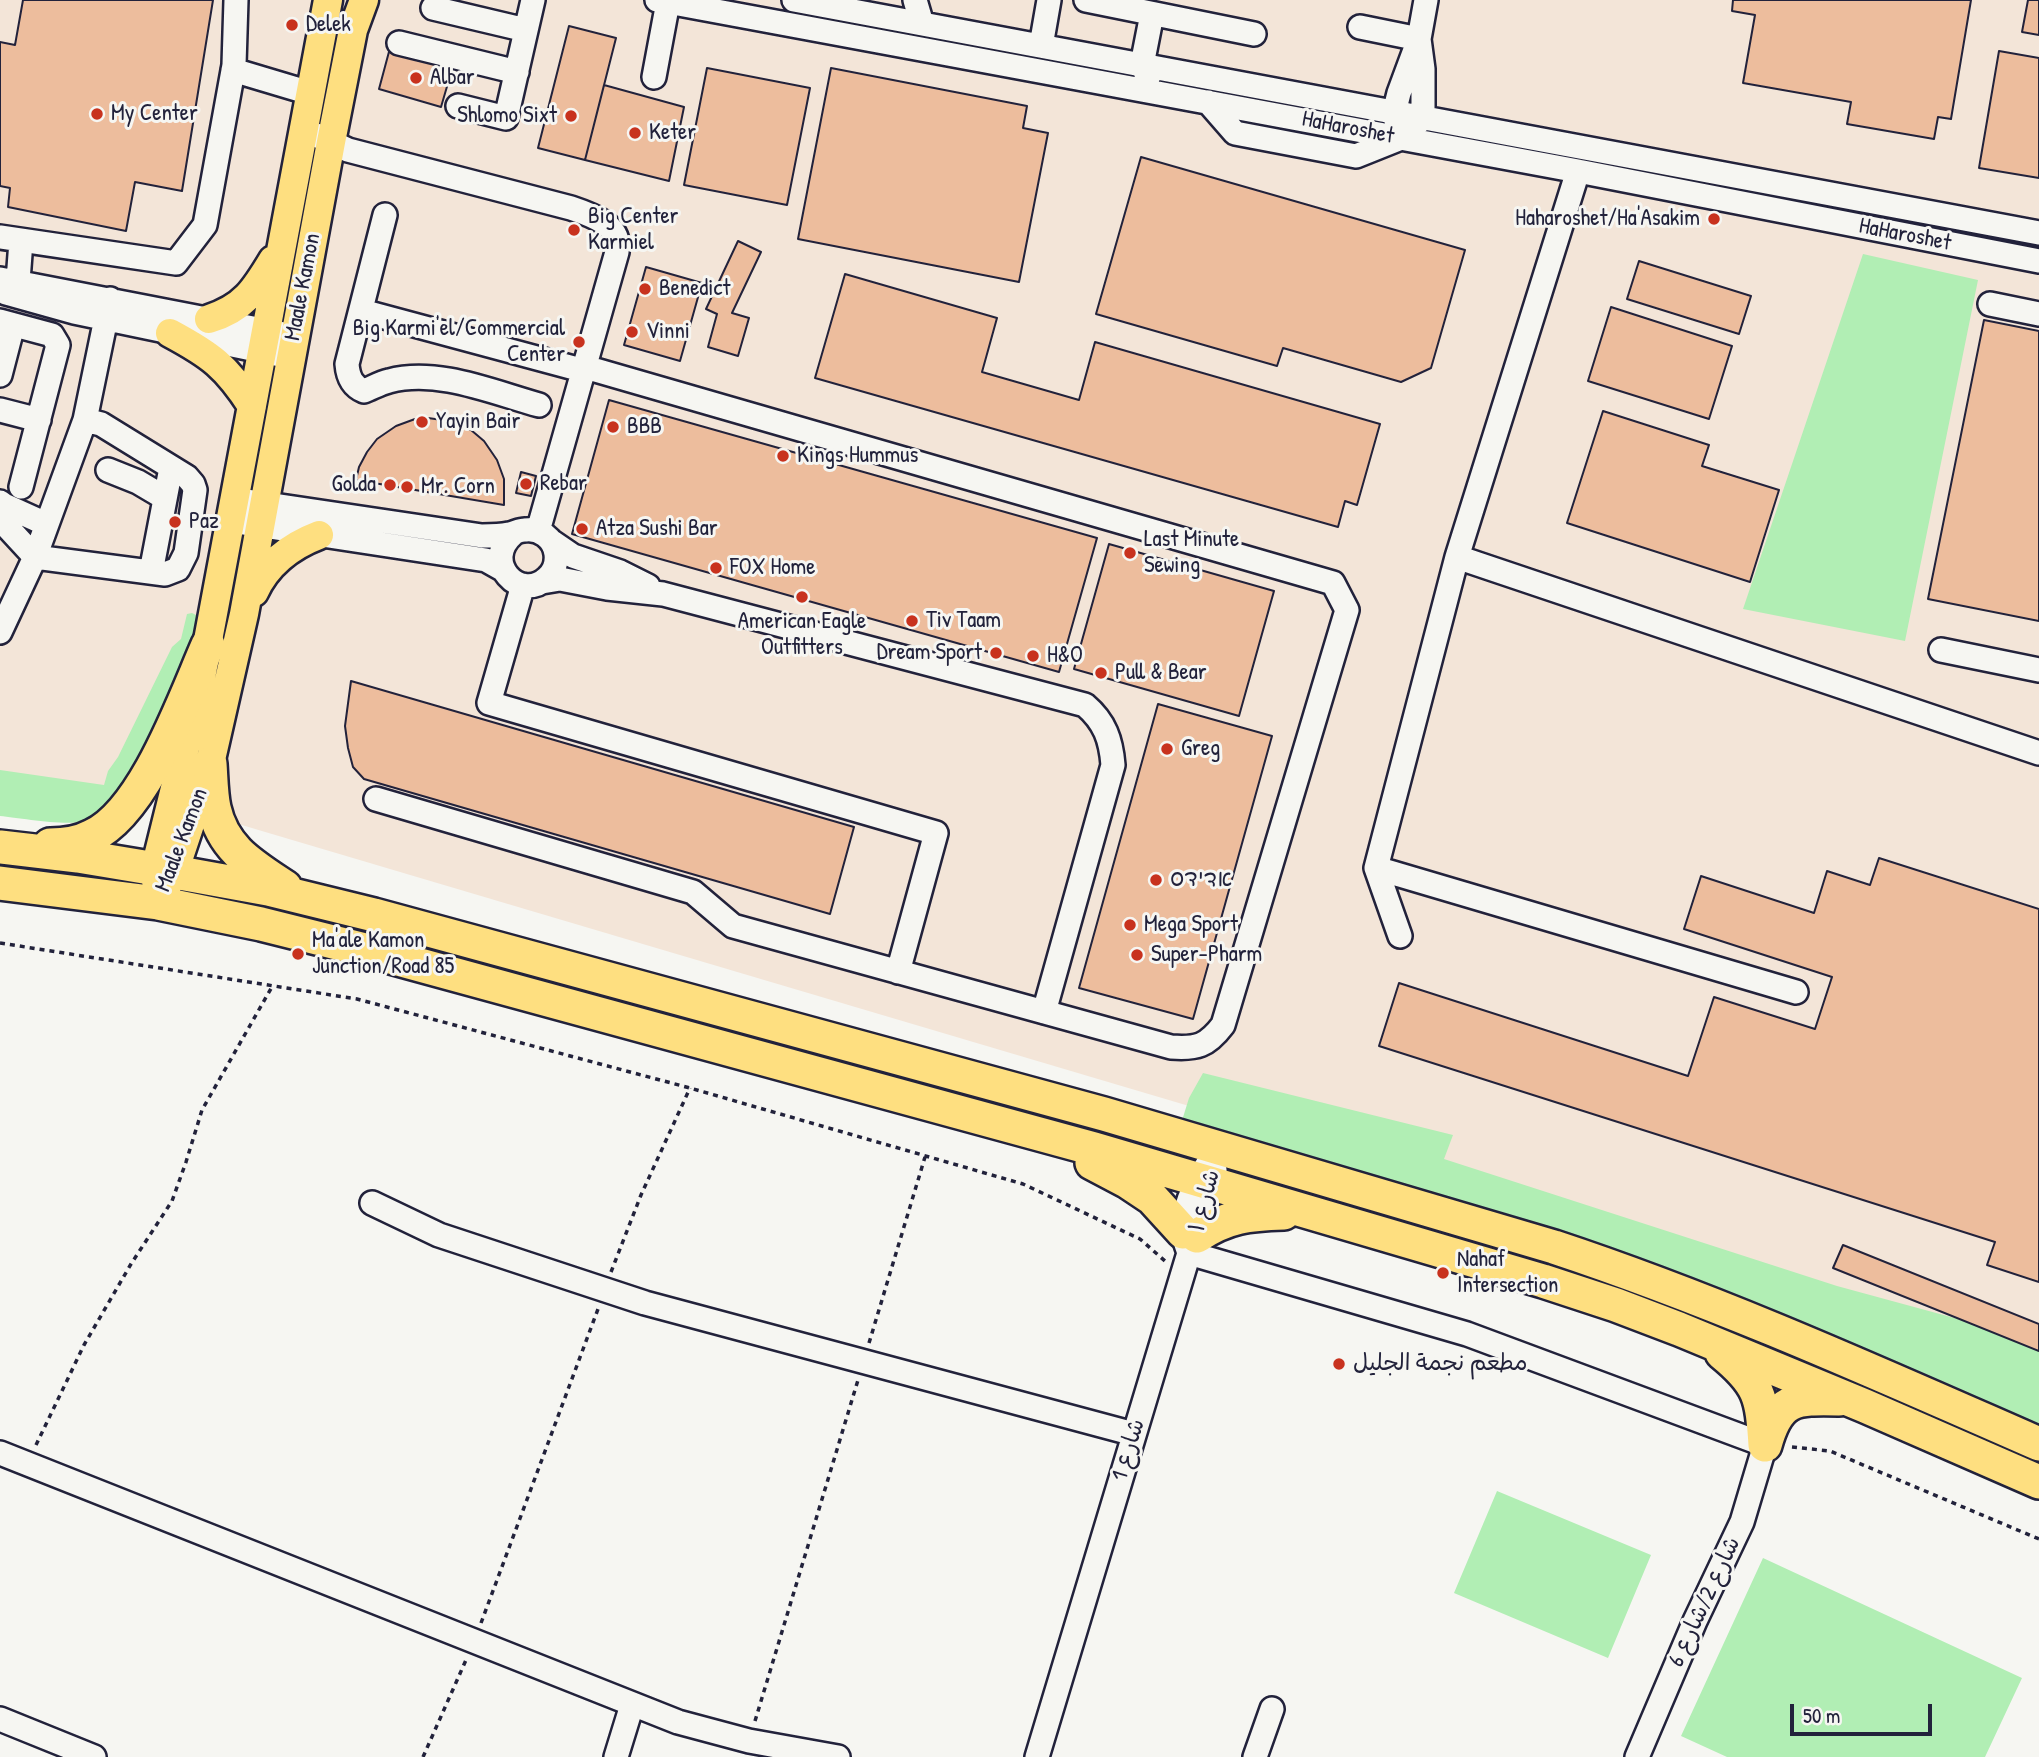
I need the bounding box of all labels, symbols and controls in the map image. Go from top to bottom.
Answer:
place label: Delek [306,11,351,39]
marker: Delek [284,17,300,33]
place label: Albar [430,64,475,92]
marker: Albar [408,70,424,86]
place label: My Center [111,100,198,128]
place label: Shlomo Sixt [457,102,557,130]
marker: My Center [89,106,105,122]
street label: HaHaroshet [1300,106,1396,150]
marker: Shlomo Sixt [563,108,579,124]
place label: Keter [649,119,696,147]
marker: Keter [627,125,643,141]
place label: Big Center Karmiel [588,203,678,257]
place label: Haharoshet/Ha'Asakim [1515,205,1700,233]
marker: Haharoshet/Ha'Asakim [1706,211,1722,227]
street label: HaHaroshet [1857,213,1953,257]
marker: Big Center Karmiel [566,222,582,238]
street label: Maale Kamon [279,231,327,343]
place label: Benedict [659,275,730,303]
marker: Benedict [637,281,653,297]
place label: Big Karmi'el/Commercial Center [353,315,565,369]
place label: Vinni [646,318,690,346]
marker: Vinni [624,324,640,340]
marker: Big Karmi'el/Commercial Center [571,334,587,350]
place label: Yayin Bair [436,408,520,436]
place label: BBB [627,413,662,441]
marker: Yayin Bair [414,414,430,430]
marker: BBB [605,419,621,435]
place label: Kings Hummus [797,442,918,470]
marker: Kings Hummus [775,448,791,464]
place label: Rebar [540,470,587,498]
place label: Golda [332,471,376,499]
place label: Mr. Corn [421,473,495,501]
marker: Rebar [518,476,534,492]
marker: Golda [382,477,398,493]
marker: Mr. Corn [399,479,415,495]
place label: Paz [189,508,219,536]
marker: Paz [167,514,183,530]
place label: Atza Sushi Bar [596,515,718,543]
marker: Atza Sushi Bar [574,521,590,537]
place label: Last Minute Sewing [1144,526,1239,580]
marker: Last Minute Sewing [1122,545,1138,561]
place label: FOX Home [730,554,815,582]
marker: FOX Home [708,560,724,576]
marker: American Eagle Outfitters [794,589,810,605]
place label: Tiv Taam [926,607,1001,635]
place label: American Eagle Outfitters [738,608,866,662]
marker: Tiv Taam [904,613,920,629]
place label: Dream Sport [877,639,982,667]
place label: H&O [1047,642,1083,670]
marker: Dream Sport [988,645,1004,661]
marker: H&O [1025,648,1041,664]
place label: Pull & Bear [1115,659,1207,687]
marker: Pull & Bear [1093,665,1109,681]
place label: Greg [1181,735,1220,763]
marker: Greg [1159,741,1175,757]
street label: Maale Kamon [150,784,214,896]
place label: אדידס [1170,866,1232,894]
marker: אדידס [1148,872,1164,888]
place label: Mega Sport [1144,911,1238,939]
marker: Mega Sport [1122,917,1138,933]
place label: Ma'ale Kamon Junction/Road 85 [312,927,454,981]
place label: Super-Pharm [1151,941,1262,969]
marker: Ma'ale Kamon Junction/Road 85 [290,946,306,962]
marker: Super-Pharm [1129,947,1145,963]
street label: شارع ١ [1183,1167,1227,1235]
place label: Nahaf Intersection [1457,1246,1558,1300]
marker: Nahaf Intersection [1435,1265,1451,1281]
place label: مطعم نجمة الجليل [1353,1350,1528,1378]
marker: مطعم نجمة الجليل [1331,1356,1347,1372]
street label: شارع 1 [1107,1416,1151,1484]
street label: شارع 2/شارع 6 [1663,1533,1747,1671]
scale bar [1794,1690,1936,1734]
text: 50 m [1803,1701,1840,1730]

